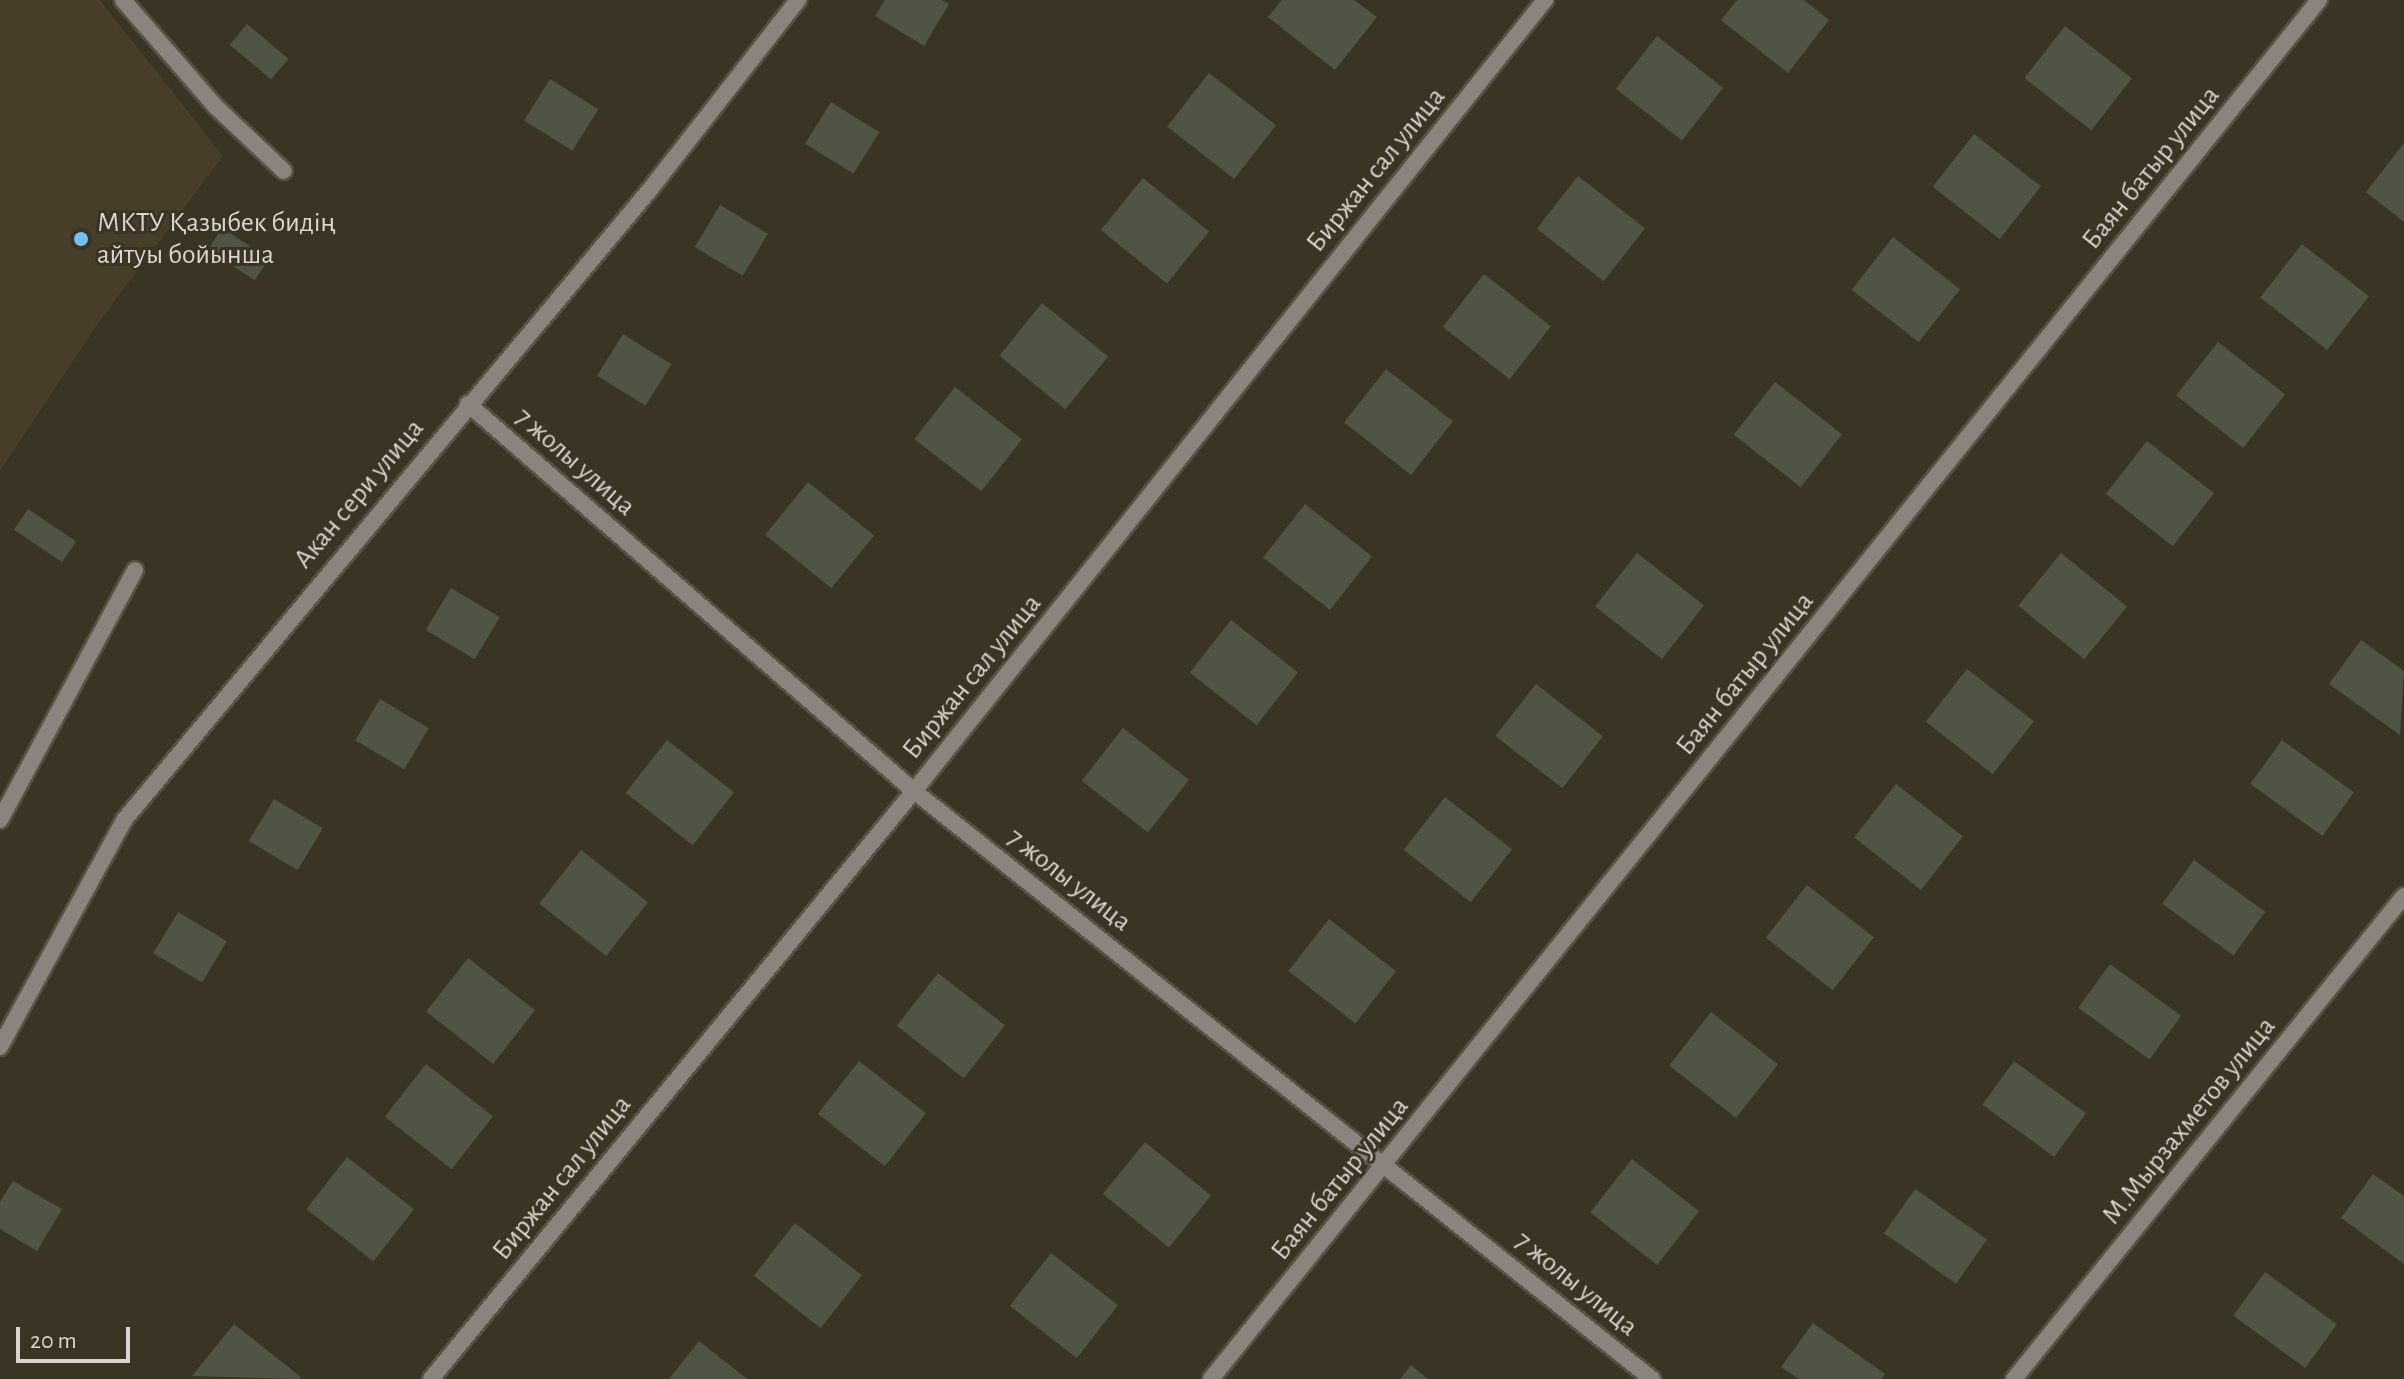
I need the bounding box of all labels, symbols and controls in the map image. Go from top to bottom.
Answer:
street label: Баян батыр улица [2075,80,2227,256]
street label: Биржан сал улица [1299,81,1453,259]
place label: МКТУ Қазыбек бидің айтуы бойынша [97,206,336,272]
marker: МКТУ Қазыбек бидің айтуы бойынша [72,230,90,248]
street label: 7 жолы улица [508,401,642,523]
street label: Акан сери улица [287,412,431,576]
street label: Баян батыр улица [1669,586,1821,762]
street label: Биржан сал улица [895,588,1049,766]
street label: 7 жолы улица [1000,821,1138,939]
street label: М.Мырзахметов улица [2095,1010,2283,1232]
street label: Биржан сал улица [485,1089,639,1267]
street label: Баян батыр улица [1264,1091,1416,1267]
street label: 7 жолы улица [1508,1224,1644,1344]
scale bar [20,1311,134,1361]
text: 20 m [30,1329,77,1353]

